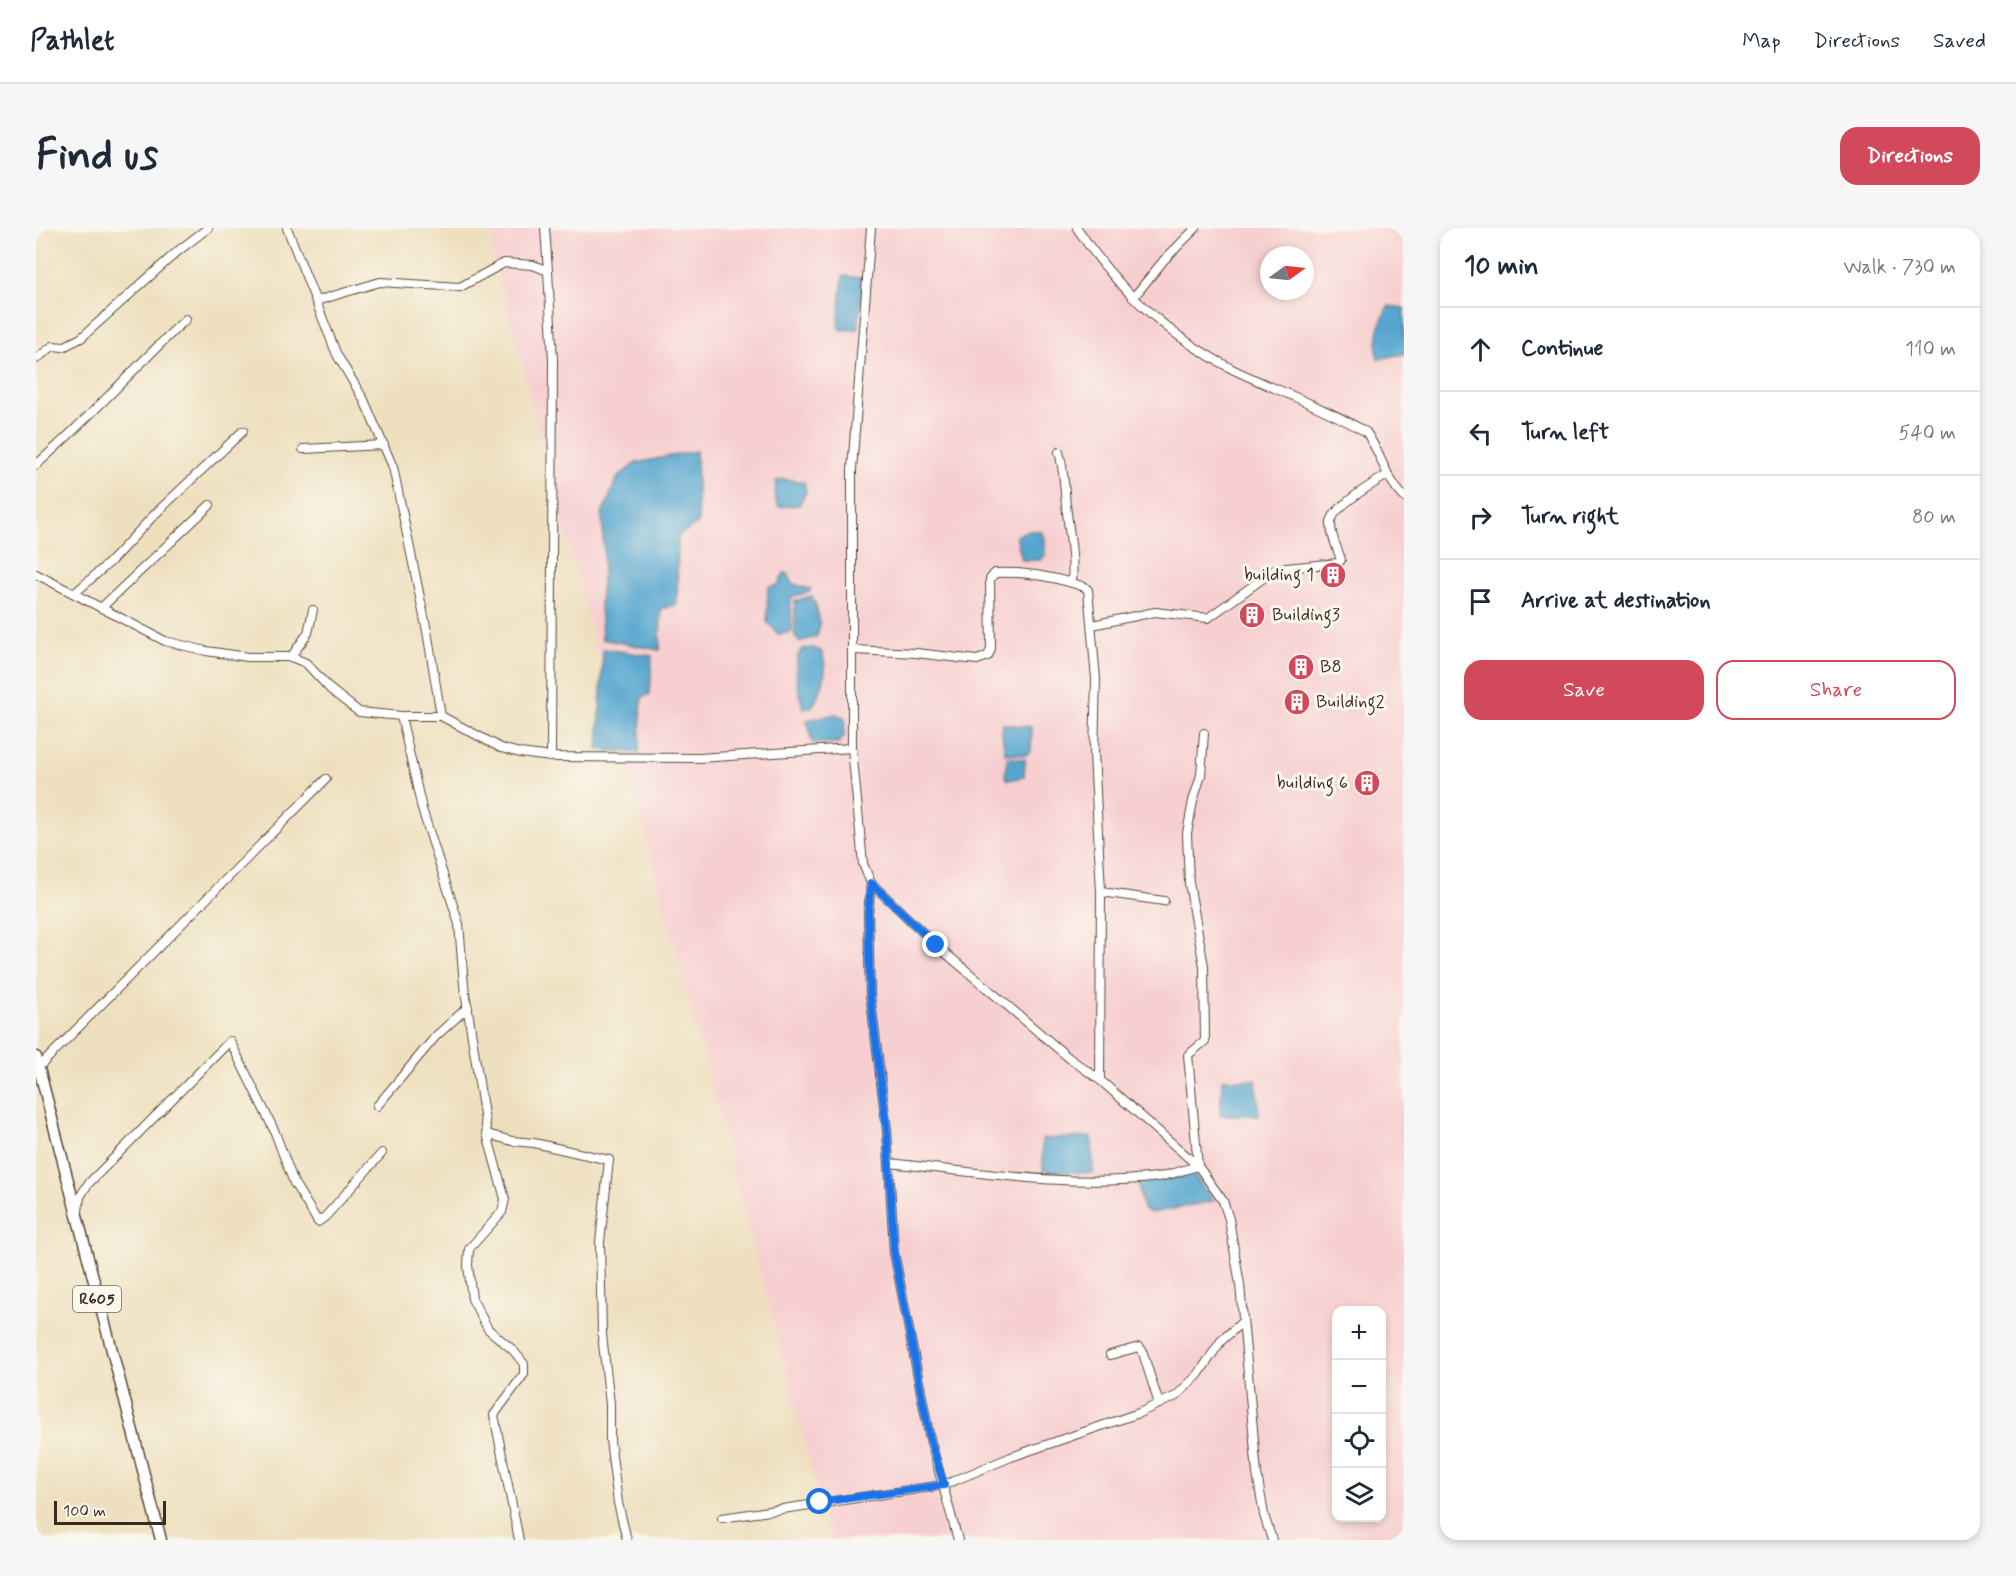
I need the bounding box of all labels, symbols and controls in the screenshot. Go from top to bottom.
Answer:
text: Pathlet [30,23,114,60]
text: Map [1742,27,1781,55]
text: Directions [1814,27,1900,55]
text: Saved [1933,27,1986,55]
button: Directions [1840,127,1980,185]
text: Find us [36,129,158,184]
north arrow [1260,246,1314,300]
text: 10 min [1464,250,1539,284]
text: Walk · 730 m [1843,254,1956,281]
icon: ahead [1464,333,1497,366]
text: Continue [1521,335,1603,363]
text: 110 m [1905,336,1956,363]
icon: left [1464,417,1497,450]
text: Turn left [1521,419,1609,447]
text: 540 m [1899,420,1956,447]
icon: right [1464,501,1497,534]
text: Turn right [1521,503,1619,531]
text: 80 m [1912,504,1956,531]
building icon: building 1 [1318,560,1348,590]
place label: building 1 [1244,563,1314,589]
icon: arrive [1464,585,1497,618]
text: Arrive at destination [1521,587,1711,615]
building icon: Building3 [1237,600,1267,630]
place label: Building3 [1272,603,1340,629]
building icon: B8 [1286,652,1316,682]
place label: B8 [1320,655,1342,679]
button: Save [1464,660,1704,720]
button: Share [1716,660,1956,720]
building icon: Building2 [1282,687,1312,717]
place label: Building2 [1316,690,1385,716]
building icon: building 6 [1352,768,1382,798]
place label: building 6 [1277,771,1348,797]
route end [922,931,948,957]
road number: R605 [73,1286,121,1312]
map controls [1332,1306,1386,1522]
button: + [1332,1306,1386,1360]
button: − [1332,1360,1386,1414]
button: locate [1332,1414,1386,1468]
button: layers [1332,1468,1386,1522]
route start [806,1488,832,1514]
scale bar [54,1498,166,1526]
text: 100 m [63,1501,106,1522]

